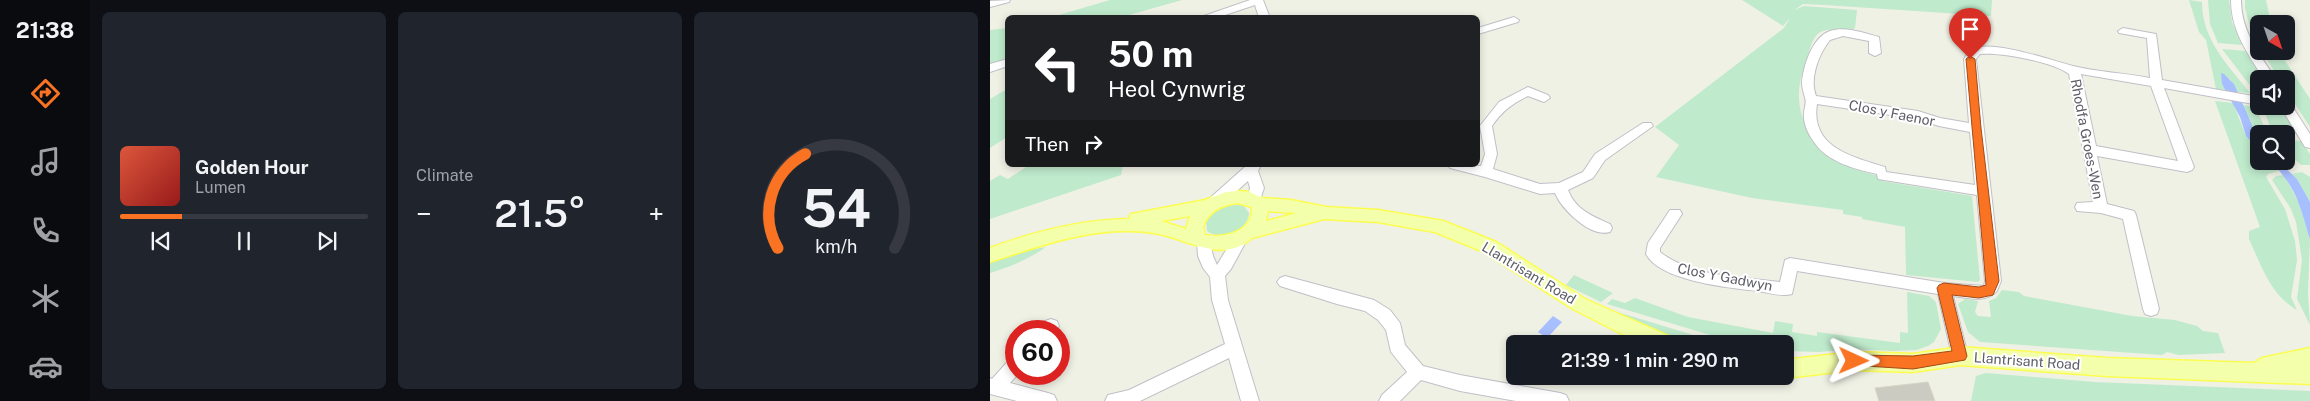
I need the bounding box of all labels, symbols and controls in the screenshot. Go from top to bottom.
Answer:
pin [1949,8,1991,59]
icon: arrive [1956,15,1984,43]
north arrow [2250,15,2295,60]
map controls [2250,15,2295,170]
text: 21:38 [16,17,74,43]
text: 50 m [1108,34,1193,75]
icon: left [1025,35,1090,100]
button: sound [2250,70,2295,115]
icon: directions [28,76,63,111]
text: Heol Cynwrig [1108,76,1246,102]
street label: Rhodfa Groes-Wen [2067,77,2107,201]
street label: Clos y Faenor [1847,97,1937,129]
button: search [2250,125,2295,170]
icon: right [1079,130,1107,158]
text: Then [1025,133,1069,155]
icon: music [28,144,63,179]
text: Golden Hour [195,156,309,178]
text: Climate [416,166,473,185]
text: Lumen [195,178,246,197]
text: 54 [801,178,871,239]
text: 21.5° [494,191,586,236]
text: − [416,197,432,230]
text: + [648,197,664,230]
icon: phone [28,213,63,248]
icon: previous [147,227,175,255]
icon: pause [230,227,258,255]
icon: next [313,227,341,255]
text: km/h [815,236,857,257]
street label: Llantrisant Road [1479,239,1579,307]
street label: Clos Y Gadwyn [1676,260,1774,294]
icon: climate [28,281,63,316]
speed limit sign: 60 [1005,320,1070,385]
position arrow [1827,334,1879,386]
icon: car [28,349,63,384]
text: 21:39 · 1 min · 290 m [1561,349,1739,371]
street label: Llantrisant Road [1973,349,2081,373]

